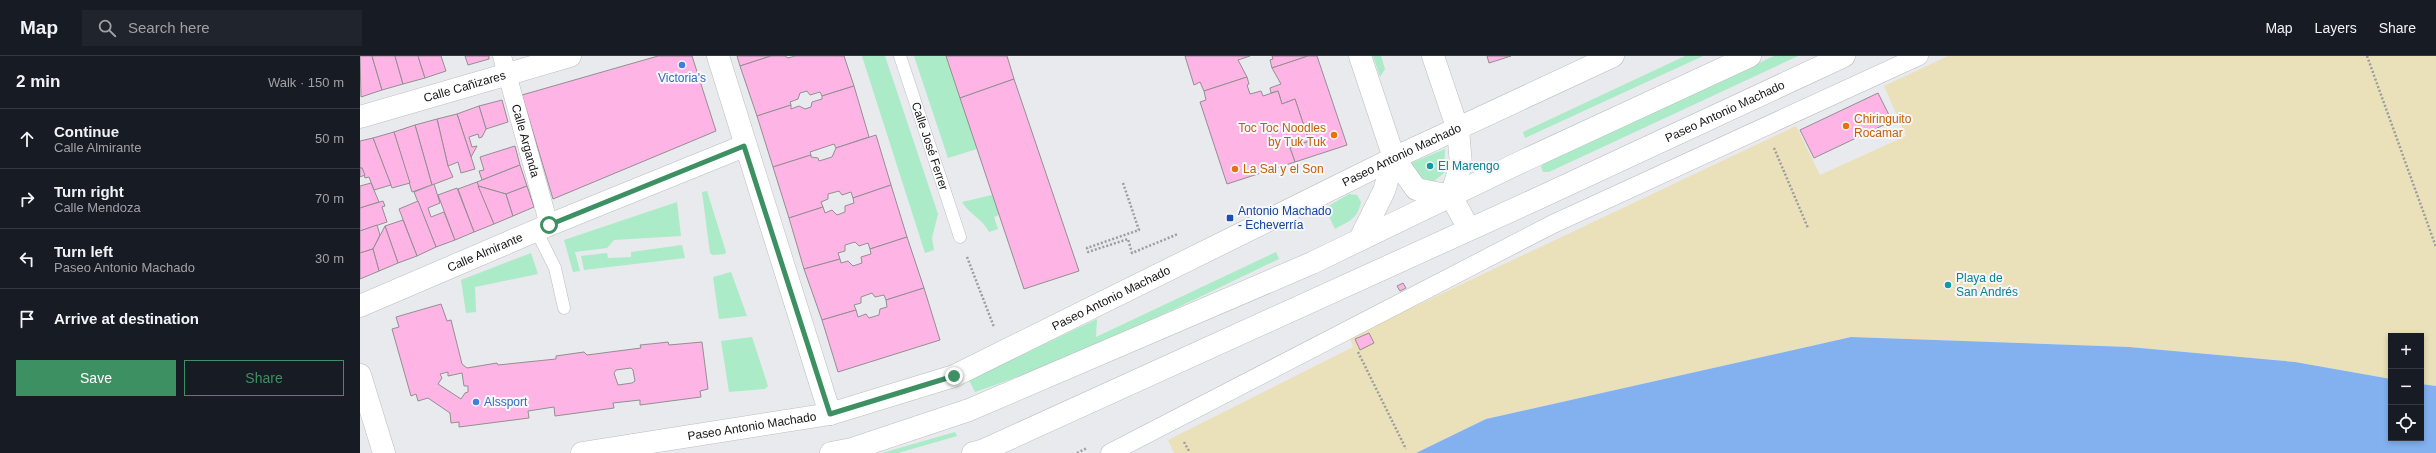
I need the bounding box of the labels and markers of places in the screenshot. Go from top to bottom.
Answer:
marker: Victoria's [677,60,687,70]
place label: Victoria's [658,71,706,85]
place label: Chiringuito Rocamar [1854,112,1912,140]
place label: Toc Toc Noodles by Tuk Tuk [1238,121,1327,149]
marker: Chiringuito Rocamar [1841,121,1851,131]
marker: Toc Toc Noodles by Tuk Tuk [1329,130,1339,140]
place label: El Marengo [1438,159,1500,173]
marker: El Marengo [1425,161,1435,171]
place label: La Sal y el Son [1243,162,1324,176]
marker: La Sal y el Son [1230,164,1240,174]
place label: Antonio Machado - Echeverría [1238,204,1332,232]
marker: Antonio Machado - Echeverría [1225,213,1235,223]
place label: Playa de San Andrés [1956,271,2018,299]
marker: Playa de San Andrés [1943,280,1953,290]
place label: Alssport [484,395,528,409]
marker: Alssport [471,397,481,407]

